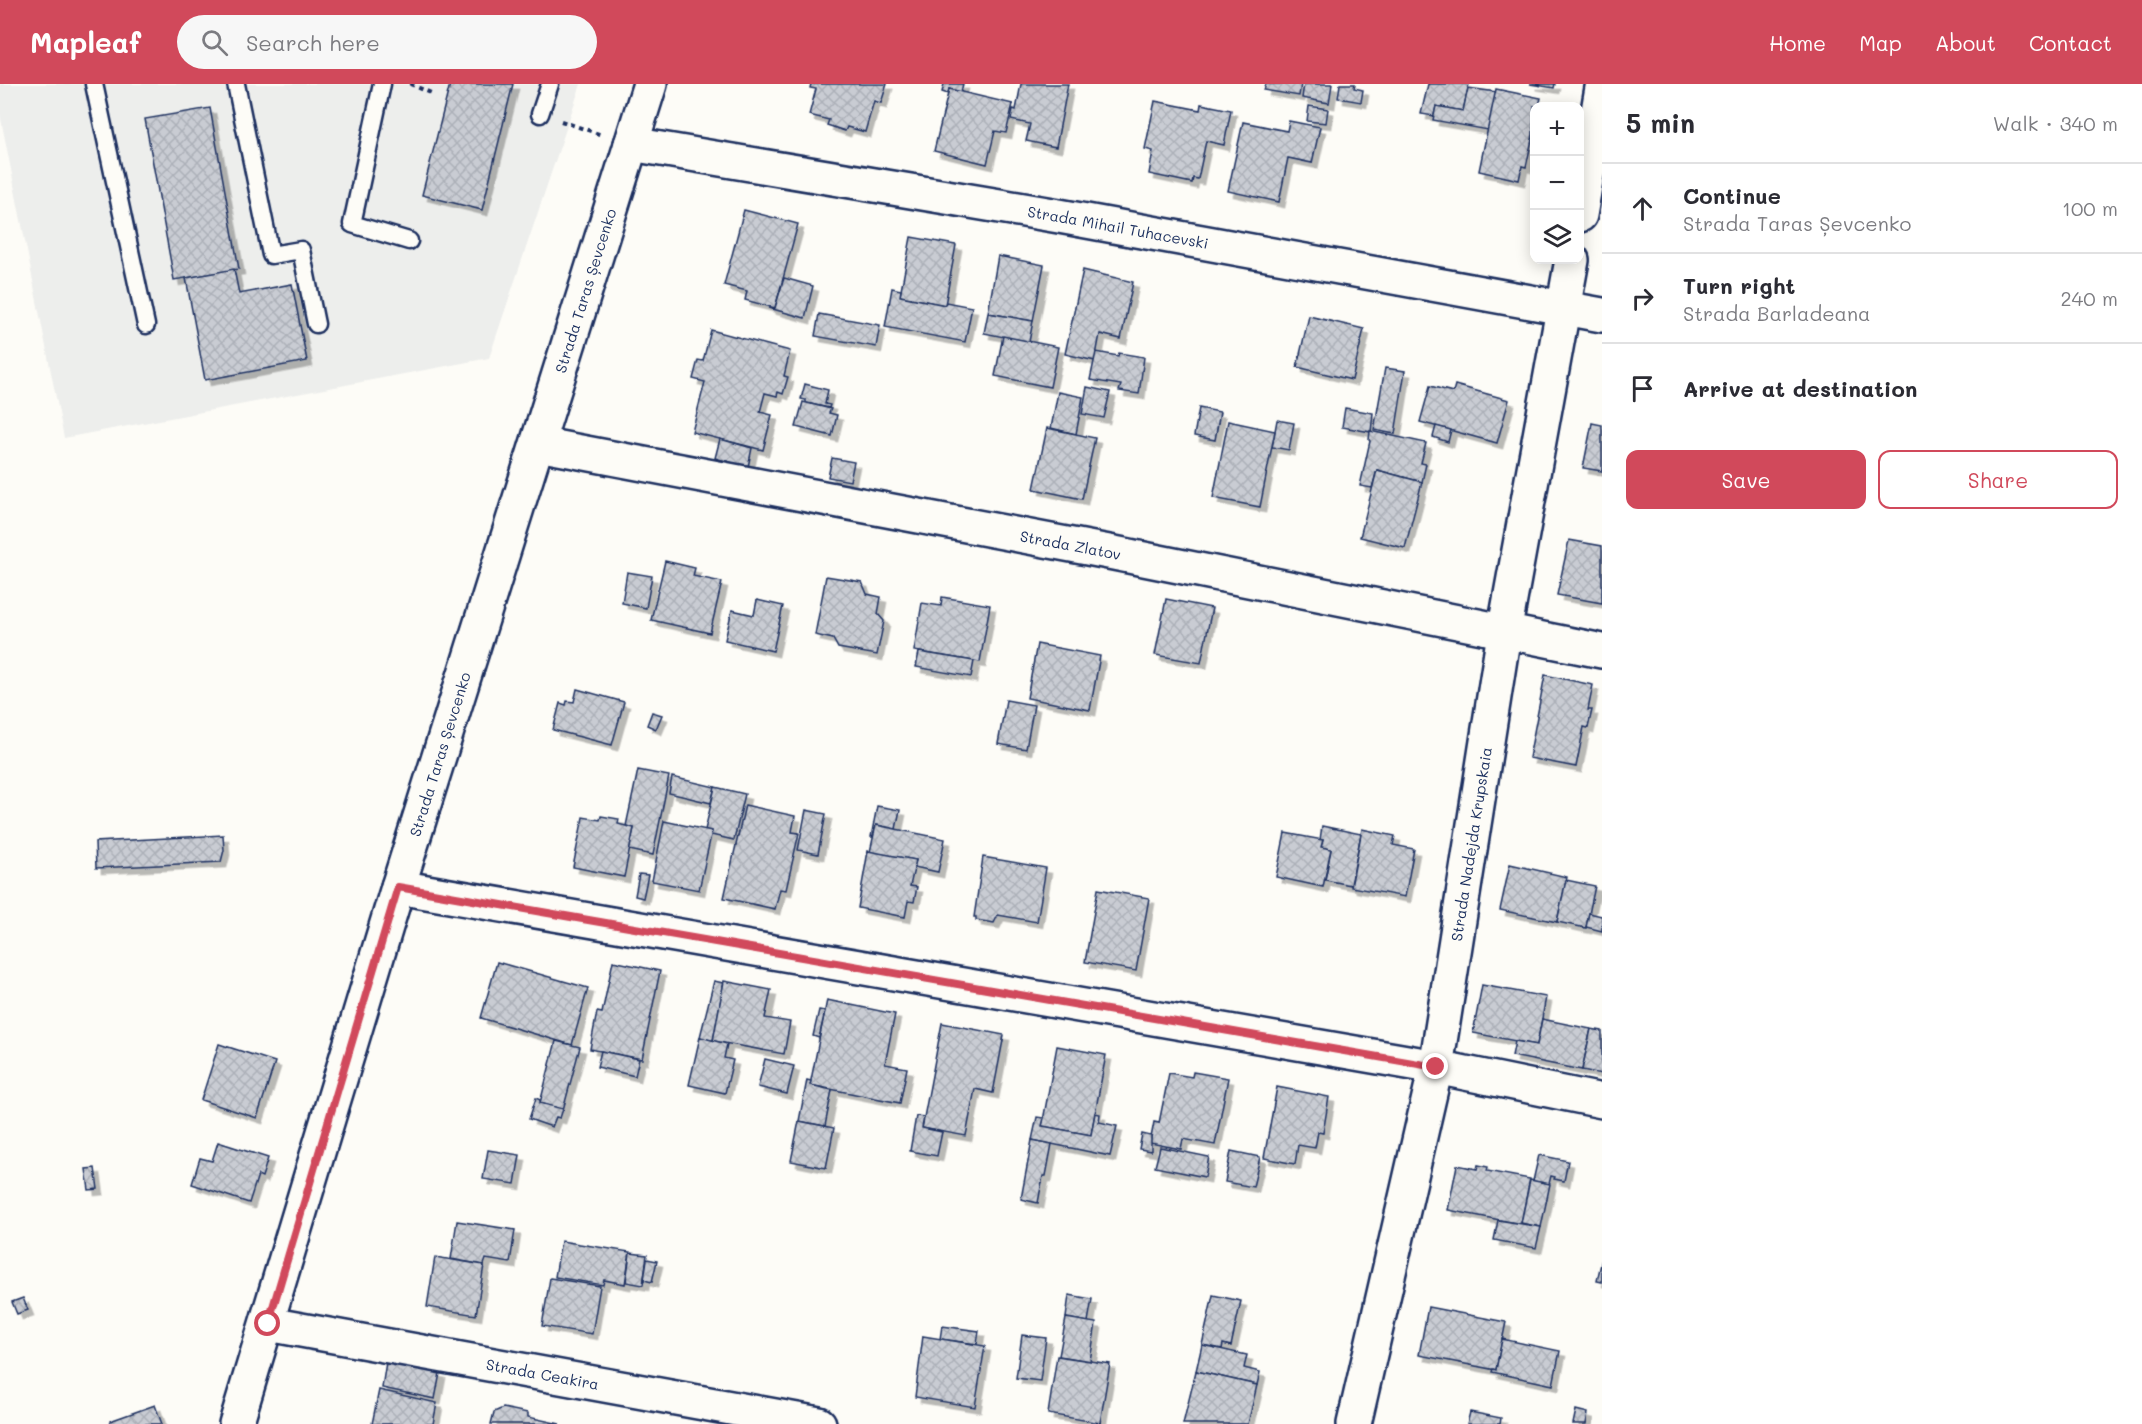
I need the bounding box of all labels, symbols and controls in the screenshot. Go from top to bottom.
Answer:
search box [177,15,597,69]
text: Mapleaf [30,24,141,60]
icon: search [198,26,231,59]
text: Search here [246,28,380,57]
text: Home [1769,29,1826,56]
text: Map [1859,29,1902,56]
text: About [1935,29,1996,56]
text: Contact [2029,29,2112,56]
map controls [1530,102,1584,264]
button: + [1530,102,1584,156]
text: 5 min [1626,106,1695,140]
text: Walk · 340 m [1993,110,2118,136]
button: − [1530,156,1584,210]
text: Continue [1683,181,1781,210]
icon: ahead [1626,192,1659,225]
text: 100 m [2062,195,2118,221]
street label: Strada Mihail Tuhacevski [1026,201,1210,253]
street label: Strada Taras Șevcenko [550,206,620,375]
button: layers [1530,210,1584,264]
text: Strada Taras Șevcenko [1683,210,1911,236]
text: Turn right [1683,271,1795,300]
icon: right [1626,282,1659,315]
text: 240 m [2060,285,2118,311]
text: Strada Barladeana [1683,300,1871,326]
icon: arrive [1626,372,1659,405]
text: Arrive at destination [1683,374,1918,403]
button: Save [1626,450,1866,509]
button: Share [1878,450,2118,509]
street label: Strada Zlatov [1018,525,1123,564]
street label: Strada Taras Șevcenko [404,669,475,839]
street label: Strada Nadejda Krupskaia [1446,745,1496,943]
route end [1422,1053,1448,1079]
route start [254,1310,280,1336]
street label: Strada Ceakira [484,1354,601,1394]

